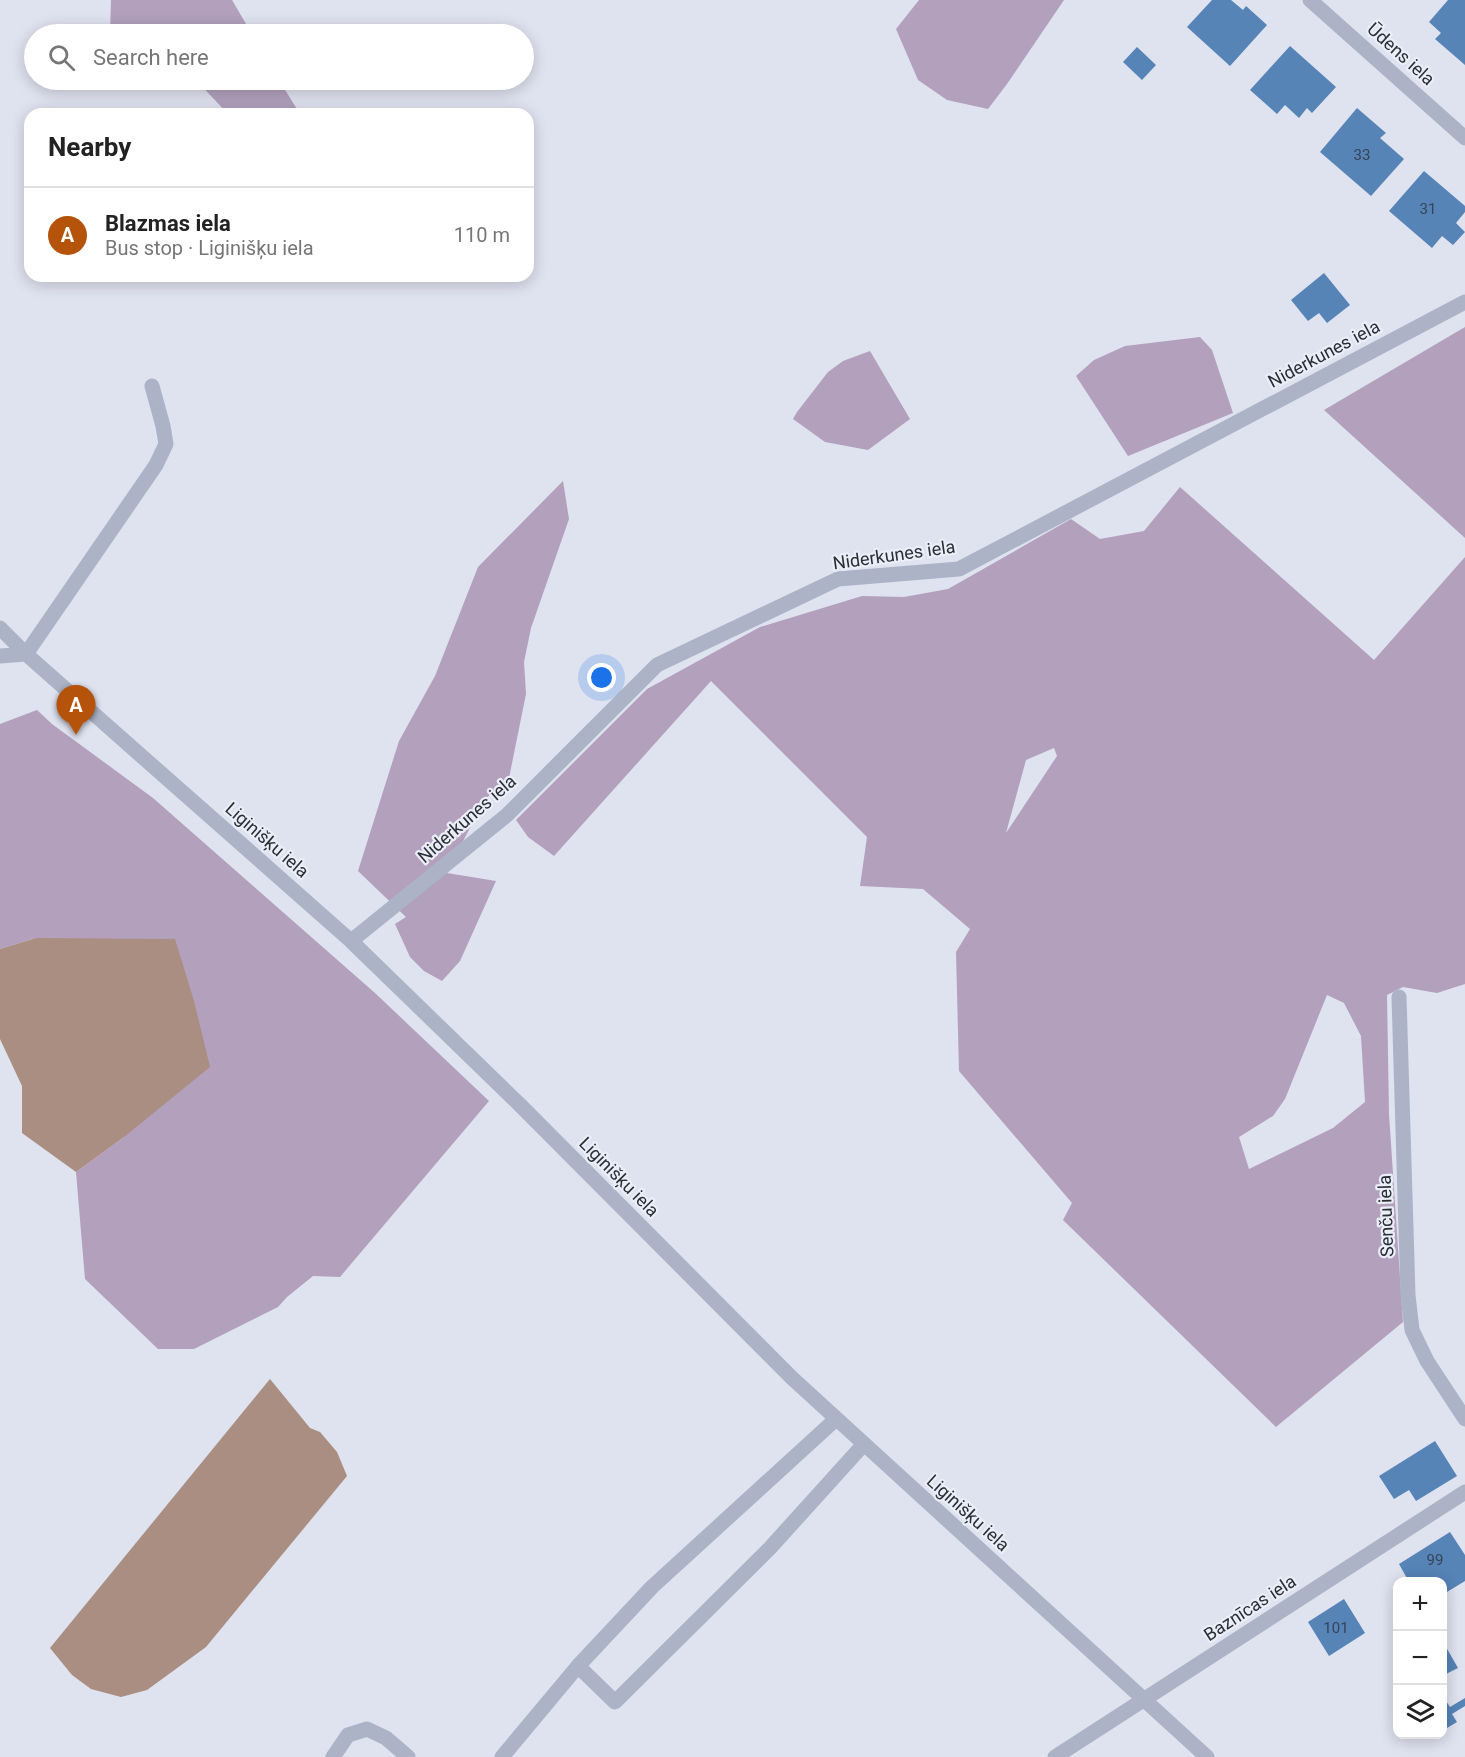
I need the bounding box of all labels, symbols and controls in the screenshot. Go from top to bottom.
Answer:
street label: Ūdens iela [1363,18,1439,89]
search box [24,24,534,90]
icon: search [45,41,78,74]
text: Search here [93,45,209,70]
text: Nearby [48,132,131,162]
house number: 33 [1354,146,1370,164]
house number: 31 [1420,200,1436,218]
text: Blazmas iela [105,211,231,236]
text: A [61,223,74,247]
text: 110 m [454,223,510,247]
text: Bus stop · Liginišķu iela [105,236,314,260]
street label: Niderkunes iela [1264,315,1383,392]
street label: Niderkunes iela [831,536,956,573]
your location [587,663,616,692]
pin: A [56,686,96,735]
street label: Niderkunes iela [413,770,520,867]
street label: Liginišķu iela [221,798,313,882]
street label: Liginišķu iela [575,1133,663,1221]
street label: Senču iela [1374,1175,1397,1257]
street label: Liginišķu iela [922,1470,1014,1556]
house number: 99 [1427,1551,1443,1569]
street label: Baznīcas iela [1200,1570,1300,1645]
map controls [1393,1577,1447,1739]
button: + [1393,1577,1447,1631]
house number: 101 [1323,1619,1349,1637]
button: − [1393,1631,1447,1685]
button: layers [1393,1685,1447,1739]

